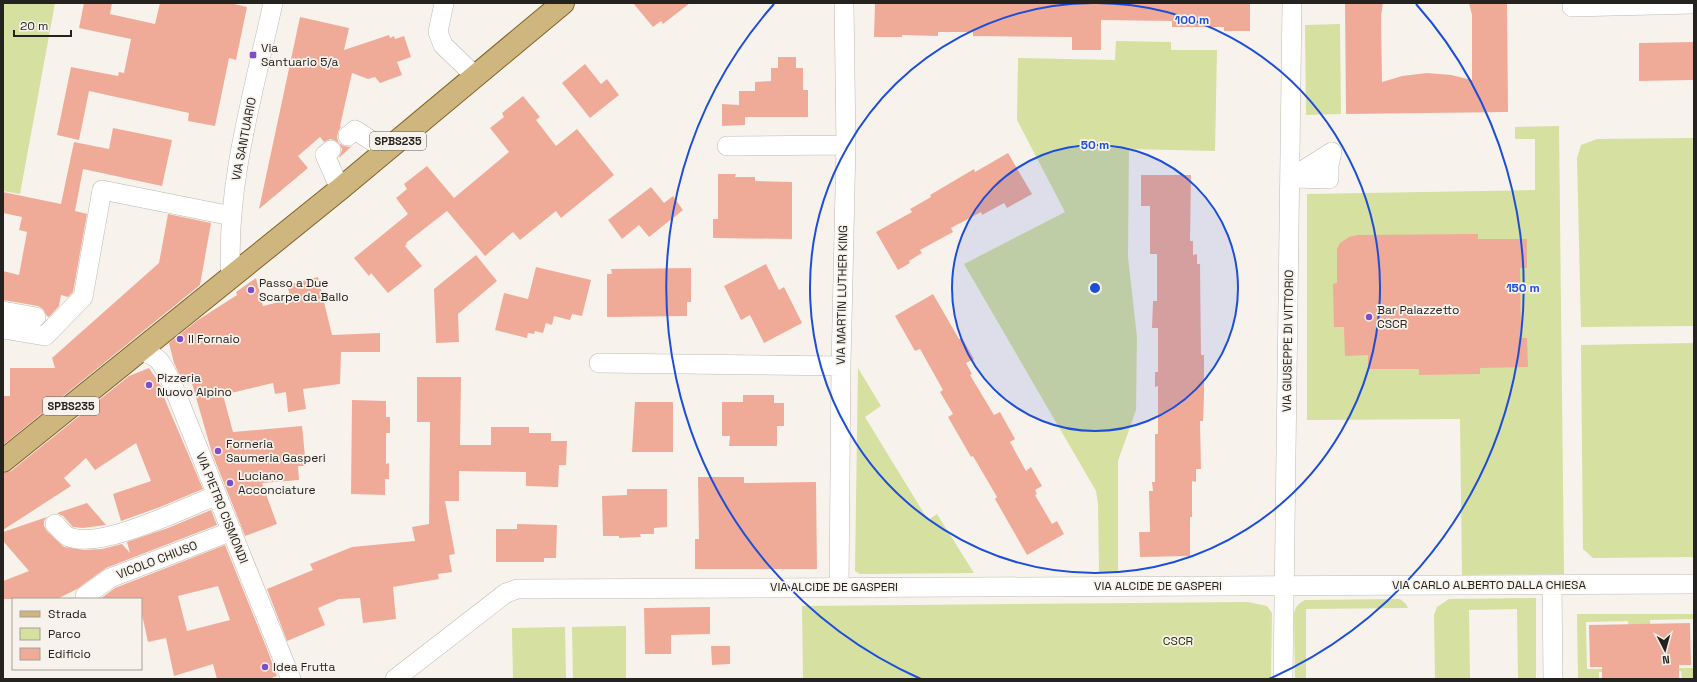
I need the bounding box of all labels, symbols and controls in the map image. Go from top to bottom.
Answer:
scale bar [14,12,71,38]
text: 100 m [1175,12,1209,28]
text: 20 m [20,18,48,34]
place label: Via Santuario 5/a [261,40,339,70]
marker: Via Santuario 5/a [248,50,258,60]
street label: VIA SANTUARIO [228,96,260,182]
road number: SPBS235 [370,132,426,150]
text: 50 m [1081,137,1109,153]
street label: VIA MARTIN LUTHER KING [833,225,851,365]
street label: VIA GIUSEPPE DI VITTORIO [1279,270,1297,412]
place label: Passo a Due Scarpe da Ballo [259,275,349,305]
text: 150 m [1506,280,1540,296]
centre of rings [1088,281,1102,295]
marker: Passo a Due Scarpe da Ballo [246,285,256,295]
place label: Bar Palazzetto CSCR [1377,302,1459,332]
marker: Bar Palazzetto CSCR [1364,312,1374,322]
place label: Il Fornaio [188,331,240,347]
marker: Il Fornaio [175,334,185,344]
place label: Pizzeria Nuovo Alpino [157,370,232,400]
marker: Pizzeria Nuovo Alpino [144,380,154,390]
road number: SPBS235 [43,397,99,415]
place label: Forneria Saumeria Gasperi [226,436,326,466]
marker: Forneria Saumeria Gasperi [213,446,223,456]
street label: VIA PIETRO CISMONDI [192,450,252,566]
place label: Luciano Acconciature [238,468,316,498]
marker: Luciano Acconciature [225,478,235,488]
street label: VICOLO CHIUSO [114,537,200,583]
street label: VIA CARLO ALBERTO DALLA CHIESA [1392,577,1586,593]
street label: VIA ALCIDE DE GASPERI [1094,578,1222,594]
street label: VIA ALCIDE DE GASPERI [770,579,898,595]
legend [12,598,142,670]
text: Strada [48,606,87,622]
text: Parco [48,626,81,642]
north arrow [1645,630,1685,670]
park label: CSCR [1163,633,1193,649]
text: Edificio [48,646,91,662]
text: N [1662,653,1670,667]
place label: Idea Frutta [273,659,335,675]
marker: Idea Frutta [260,662,270,672]

